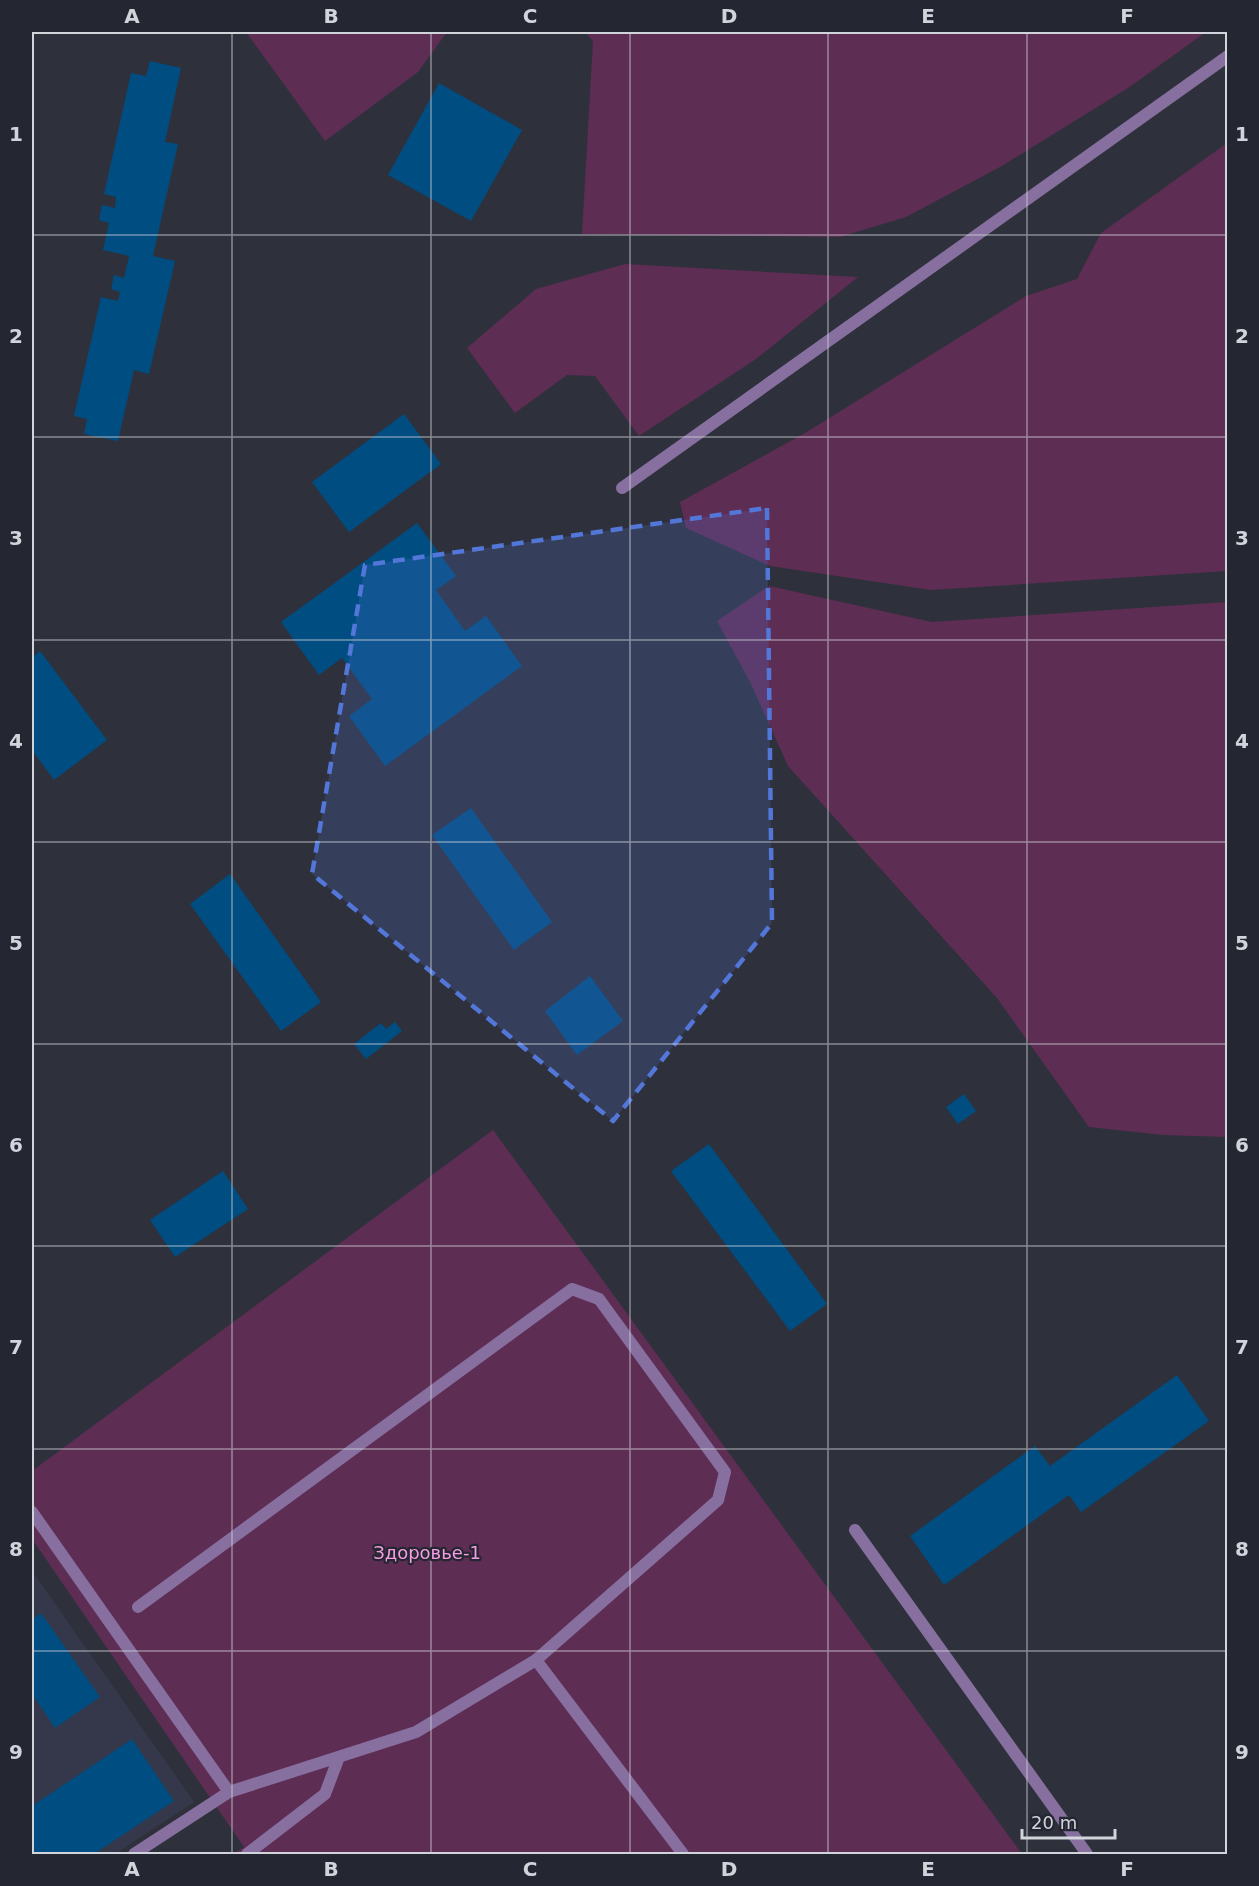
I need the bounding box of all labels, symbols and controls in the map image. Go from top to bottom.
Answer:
text: A [124,4,140,28]
text: B [323,4,339,28]
text: C [523,4,537,28]
text: D [721,4,737,28]
text: E [921,4,935,28]
text: F [1120,4,1134,28]
text: 1 [9,122,23,146]
text: 1 [1235,122,1249,146]
text: 2 [9,324,23,348]
text: 2 [1235,324,1249,348]
text: 3 [9,526,23,550]
text: 3 [1235,526,1249,550]
text: 4 [9,729,23,753]
text: 4 [1235,729,1249,753]
text: 5 [9,931,23,955]
text: 5 [1235,931,1249,955]
text: 6 [9,1133,23,1157]
text: 6 [1235,1133,1249,1157]
text: 7 [9,1335,23,1359]
text: 7 [1235,1335,1249,1359]
text: 8 [9,1537,23,1561]
text: 8 [1235,1537,1249,1561]
park label: Здоровье-1 [373,1542,481,1563]
text: 9 [9,1740,23,1764]
text: 9 [1235,1740,1249,1764]
scale bar [1022,1802,1115,1840]
text: 20 m [1031,1812,1077,1833]
text: A [124,1857,140,1881]
text: B [323,1857,339,1881]
text: C [523,1857,537,1881]
text: D [721,1857,737,1881]
text: E [921,1857,935,1881]
text: F [1120,1857,1134,1881]

